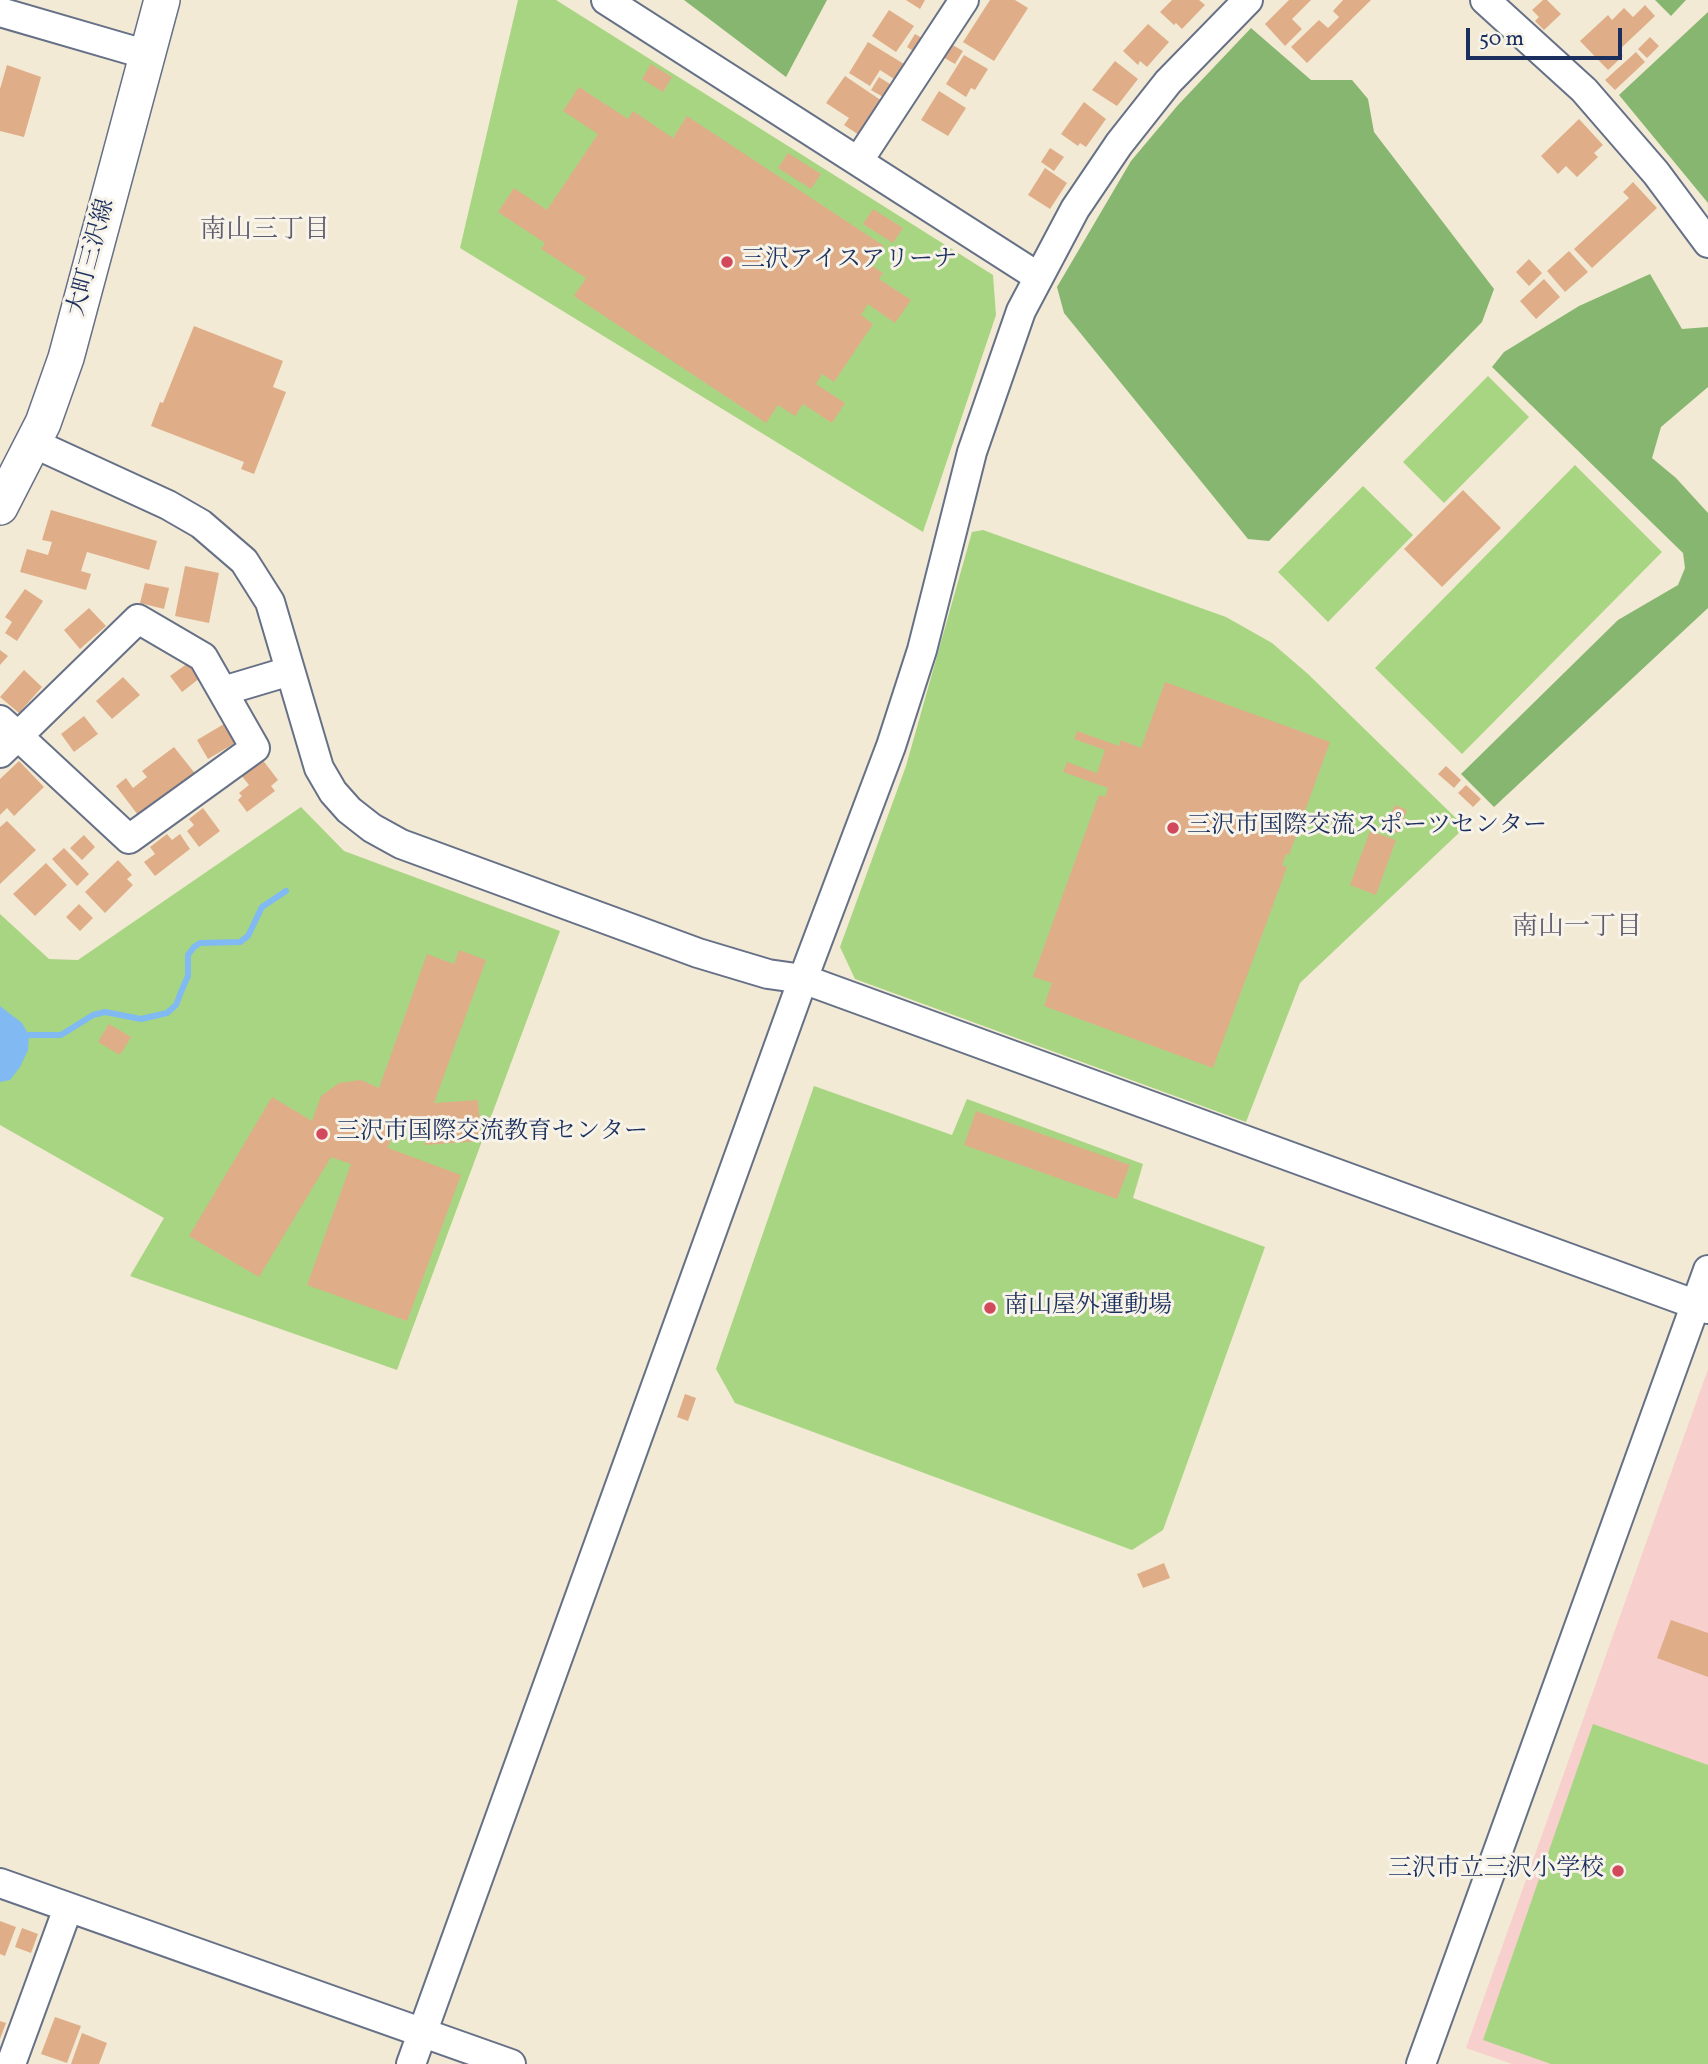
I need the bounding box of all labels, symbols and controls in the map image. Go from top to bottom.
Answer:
scale bar [1470,14,1626,58]
text: 50 m [1479,25,1524,54]
street label: 大町三沢線 [64,196,122,320]
district label: 南山三丁目 [200,216,330,248]
place label: 三沢アイスアリーナ [741,248,957,276]
marker: 三沢アイスアリーナ [719,254,735,270]
place label: 三沢市国際交流スポーツセンター [1187,814,1547,842]
marker: 三沢市国際交流スポーツセンター [1165,820,1181,836]
district label: 南山一丁目 [1512,913,1642,945]
place label: 三沢市国際交流教育センター [336,1120,648,1148]
marker: 三沢市国際交流教育センター [314,1126,330,1142]
place label: 南山屋外運動場 [1004,1294,1172,1322]
marker: 南山屋外運動場 [982,1300,998,1316]
place label: 三沢市立三沢小学校 [1388,1857,1604,1885]
marker: 三沢市立三沢小学校 [1610,1863,1626,1879]

